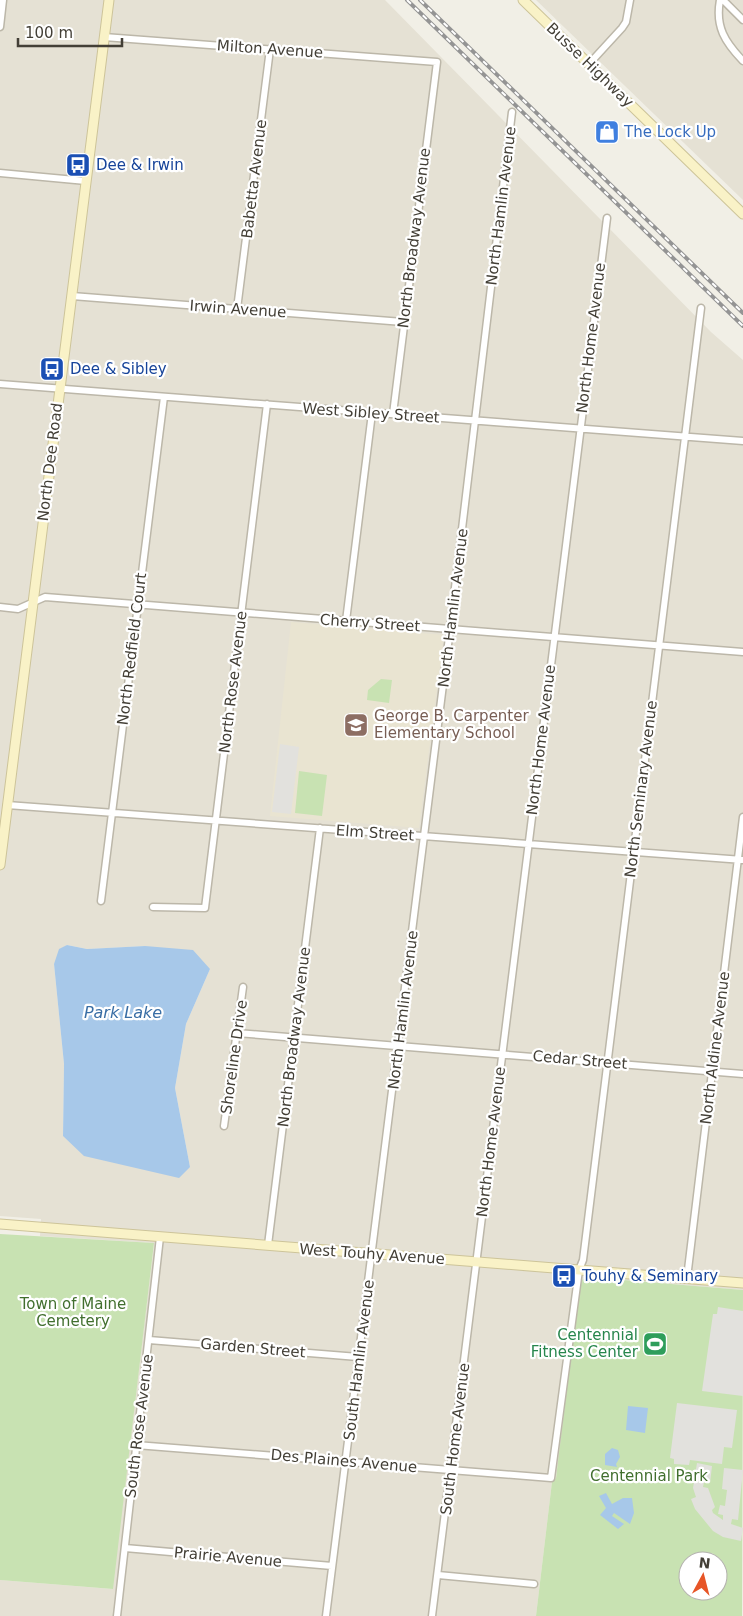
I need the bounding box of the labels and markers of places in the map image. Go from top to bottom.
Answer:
shop icon: The Lock Up [594,119,620,145]
place label: The Lock Up [623,123,716,141]
bus stop icon: Dee & Irwin [65,152,91,178]
place label: Dee & Irwin [96,156,184,174]
bus stop icon: Dee & Sibley [39,356,65,382]
place label: Dee & Sibley [70,360,167,378]
place label: George B. Carpenter Elementary School [374,707,529,742]
school or university icon: George B. Carpenter Elementary School [343,712,369,738]
bus stop icon: Touhy & Seminary [551,1263,577,1289]
place label: Touhy & Seminary [581,1267,718,1285]
place label: Centennial Fitness Center [531,1326,639,1361]
sports icon: Centennial Fitness Center [642,1331,668,1357]

